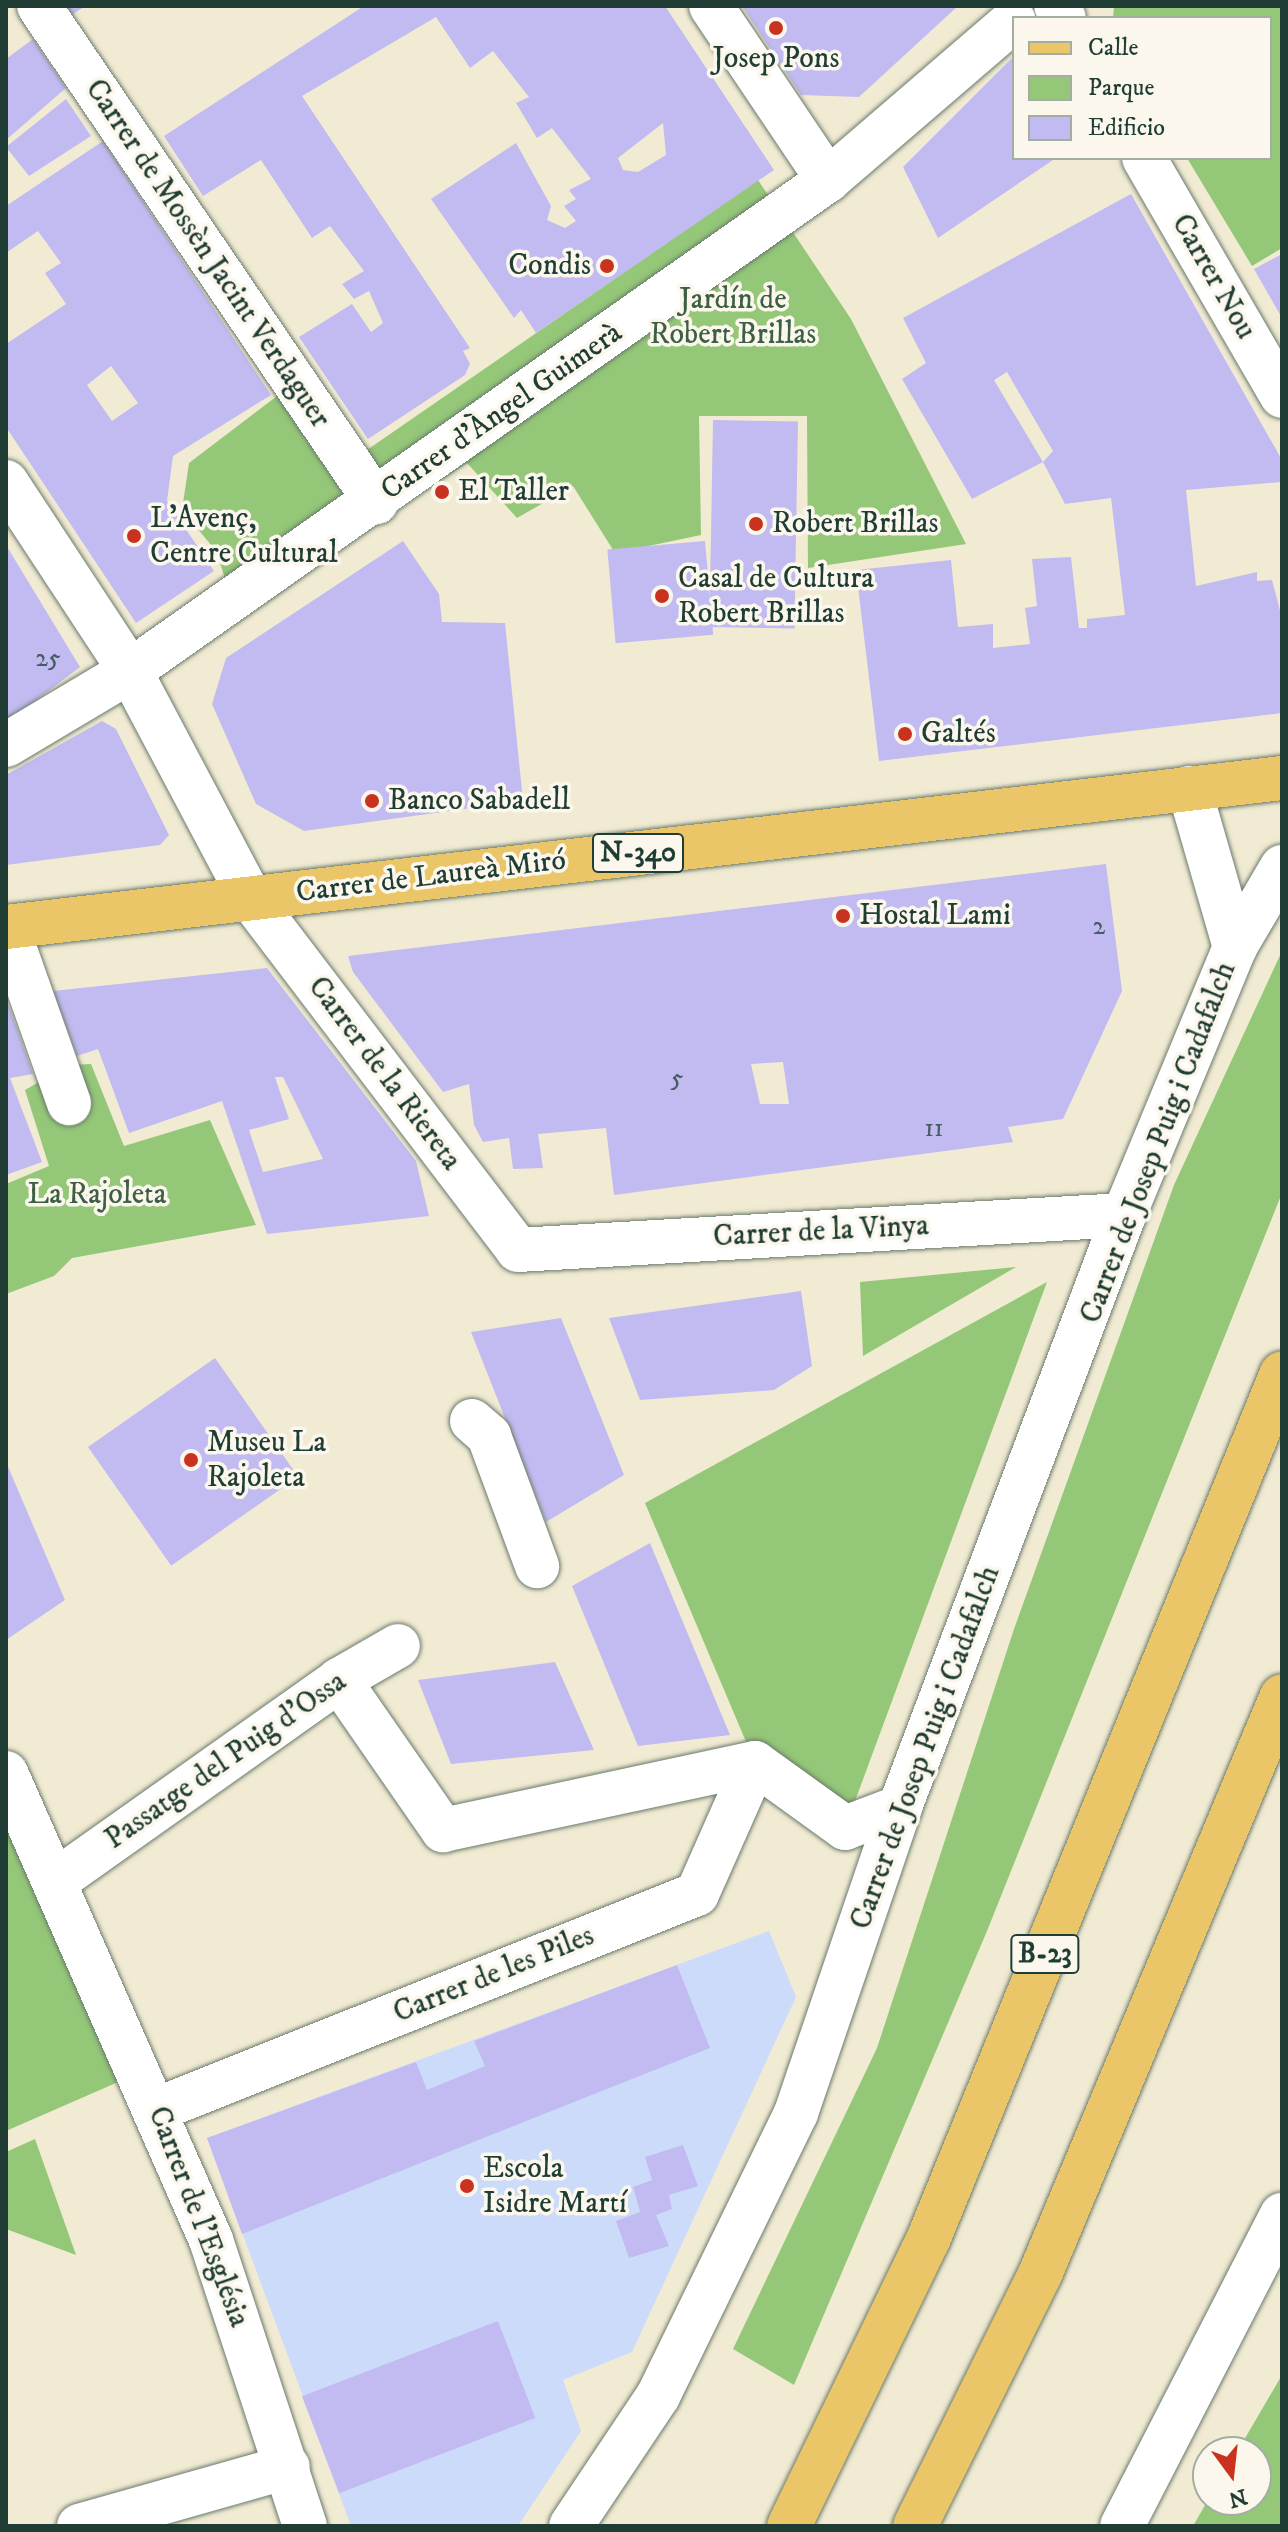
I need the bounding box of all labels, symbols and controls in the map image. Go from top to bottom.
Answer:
legend [1012,16,1272,160]
marker: Josep Pons [767,19,785,37]
text: Calle [1088,33,1138,63]
place label: Josep Pons [712,41,840,77]
street label: Carrer de Mossèn Jacint Verdaguer [77,73,337,435]
text: Parque [1088,73,1154,103]
text: Edificio [1088,113,1165,143]
street label: Carrer Nou [1163,208,1263,346]
place label: Condis [508,248,591,284]
marker: Condis [598,257,616,275]
park label: Jardín de Robert Brillas [650,282,816,352]
street label: Carrer d'Àngel Guimerà [375,315,629,509]
place label: El Taller [458,474,569,510]
marker: El Taller [433,483,451,501]
place label: L'Avenç, Centre Cultural [150,501,338,572]
place label: Robert Brillas [772,506,939,542]
marker: Robert Brillas [747,515,765,533]
marker: L'Avenç, Centre Cultural [125,527,143,545]
place label: Casal de Cultura Robert Brillas [678,561,874,632]
marker: Casal de Cultura Robert Brillas [653,587,671,605]
house number: 25 [35,643,61,675]
place label: Galtés [921,716,996,752]
marker: Galtés [896,725,914,743]
place label: Banco Sabadell [388,783,570,819]
marker: Banco Sabadell [363,792,381,810]
road number: N-340 [592,829,684,877]
street label: Carrer de Laureà Miró [294,843,568,911]
place label: Hostal Lami [859,898,1011,934]
marker: Hostal Lami [834,907,852,925]
house number: 2 [1093,911,1105,943]
street label: Carrer de Josep Puig i Cadafalch [1073,957,1245,1329]
street label: Carrer de la Riereta [299,970,469,1178]
house number: 5 [671,1063,683,1095]
house number: 11 [924,1113,944,1145]
park label: La Rajoleta [28,1177,166,1213]
street label: Carrer de la Vinya [712,1208,930,1256]
place label: Museu La Rajoleta [207,1425,326,1496]
marker: Museu La Rajoleta [182,1451,200,1469]
street label: Carrer de Josep Puig i Cadafalch [843,1561,1009,1935]
street label: Passatge del Puig d'Ossa [98,1664,354,1858]
street label: Carrer de les Piles [388,1918,600,2032]
road number: B-23 [1009,1930,1081,1978]
street label: Carrer de l'Església [139,2102,257,2332]
place label: Escola Isidre Martí [483,2151,627,2222]
marker: Escola Isidre Martí [458,2177,476,2195]
north arrow [1192,2436,1272,2516]
text: N [1226,2482,1250,2513]

